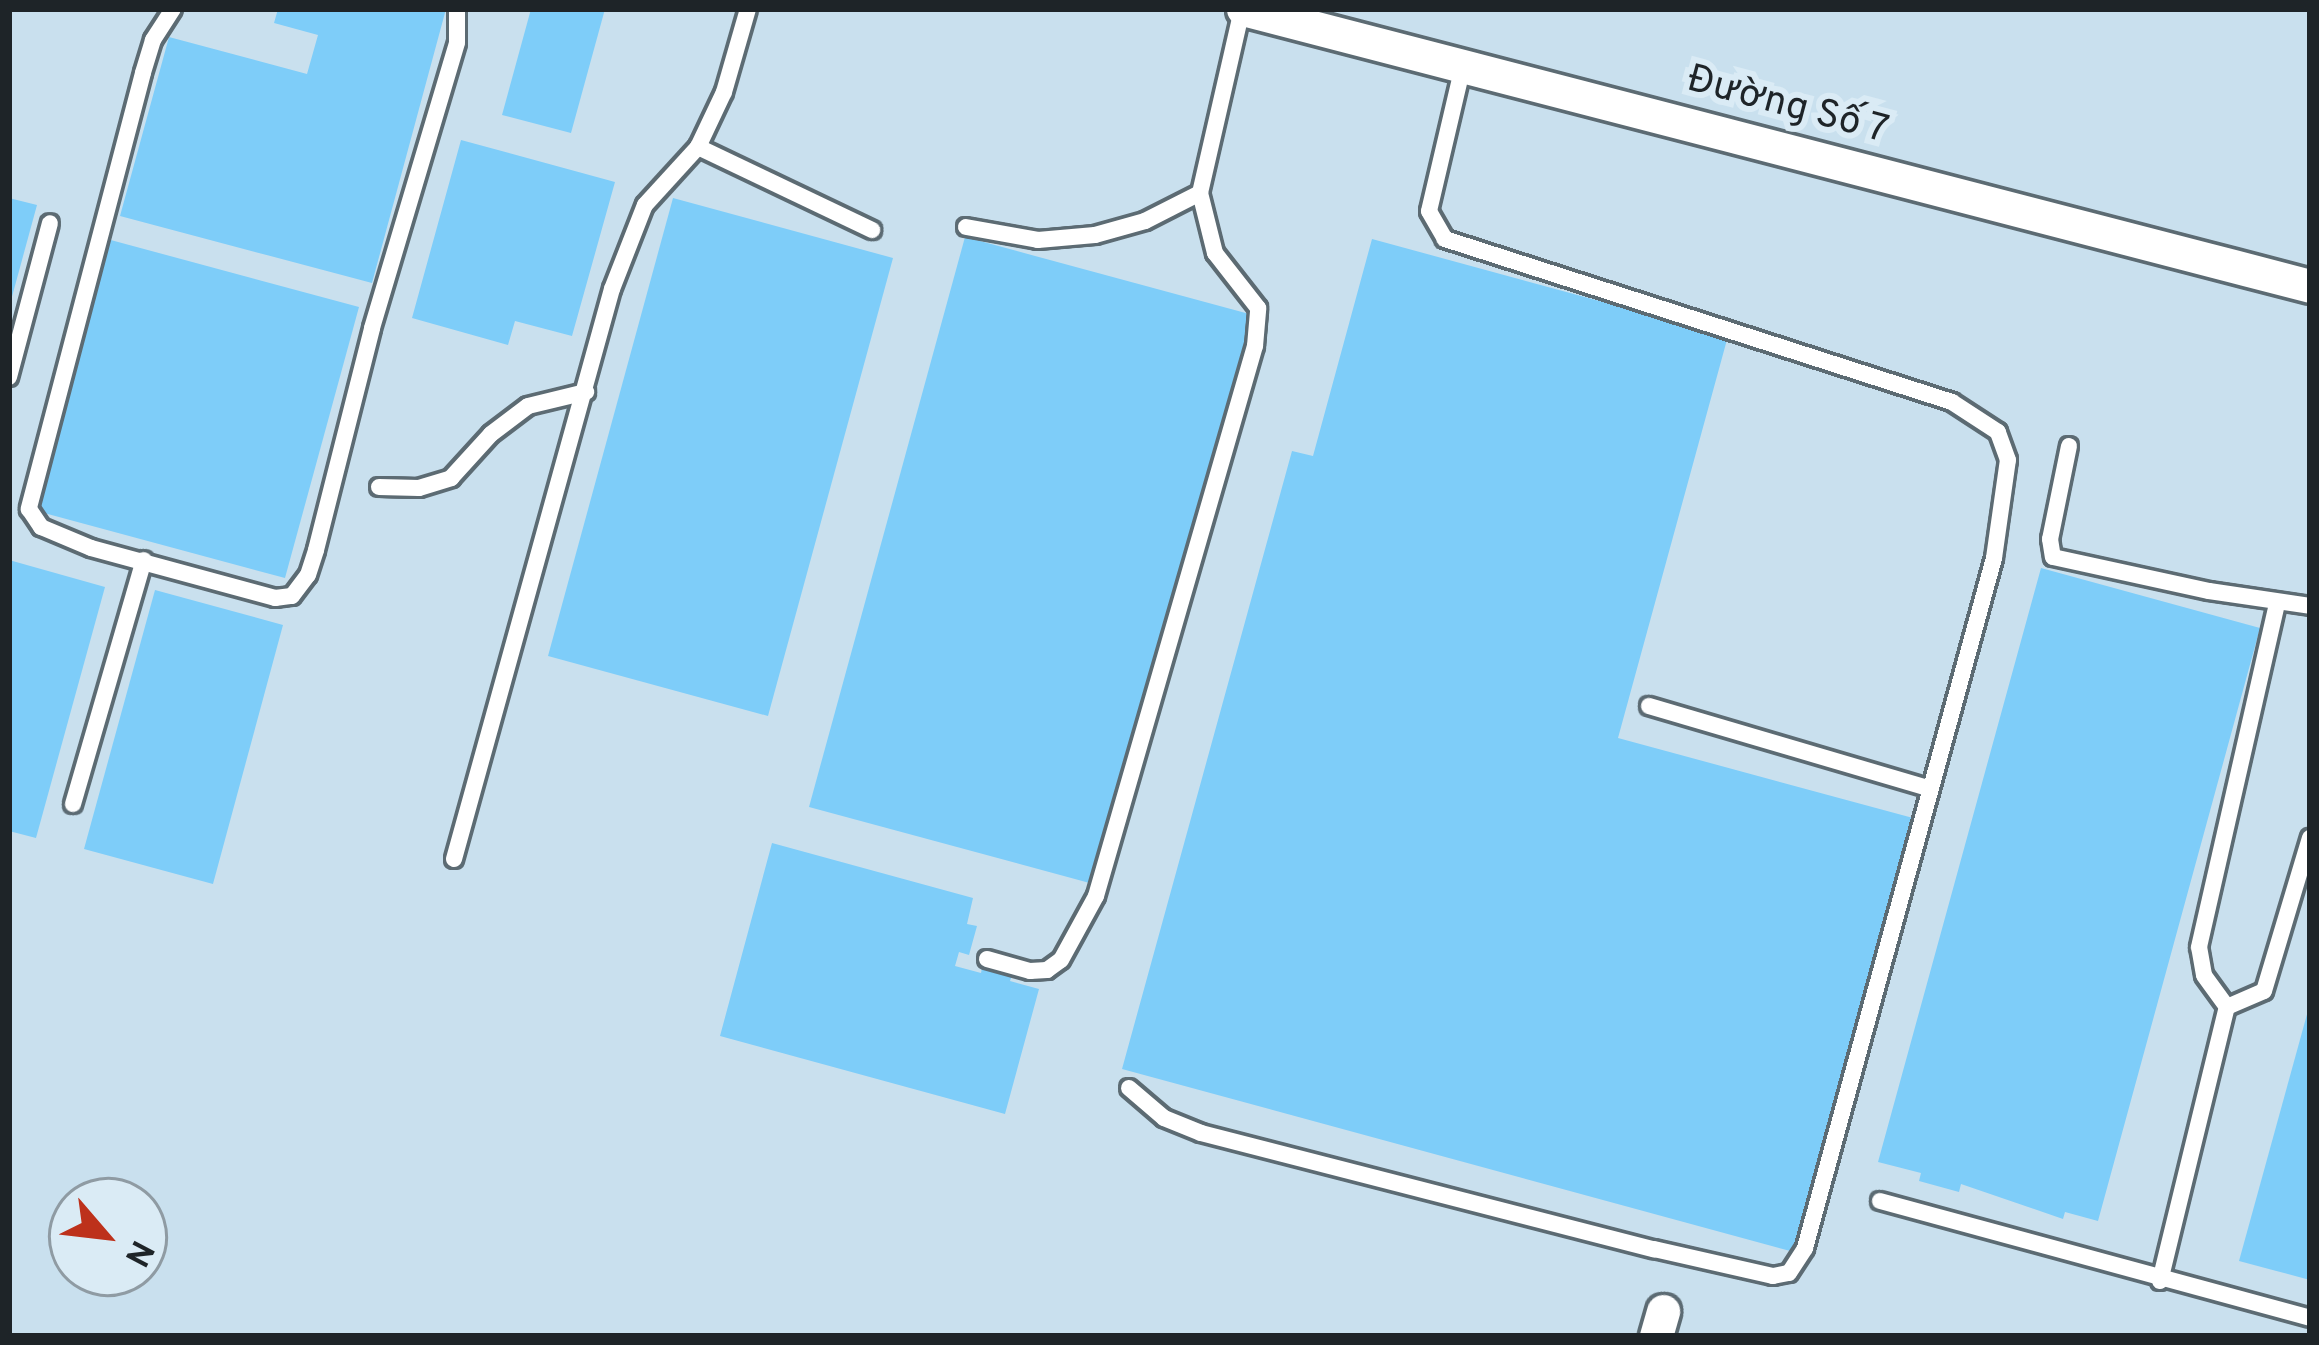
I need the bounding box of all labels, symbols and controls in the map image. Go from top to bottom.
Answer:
street label: Đường Số 7 [1681,57,1893,157]
north arrow [48,1177,168,1297]
text: N [113,1232,161,1273]

